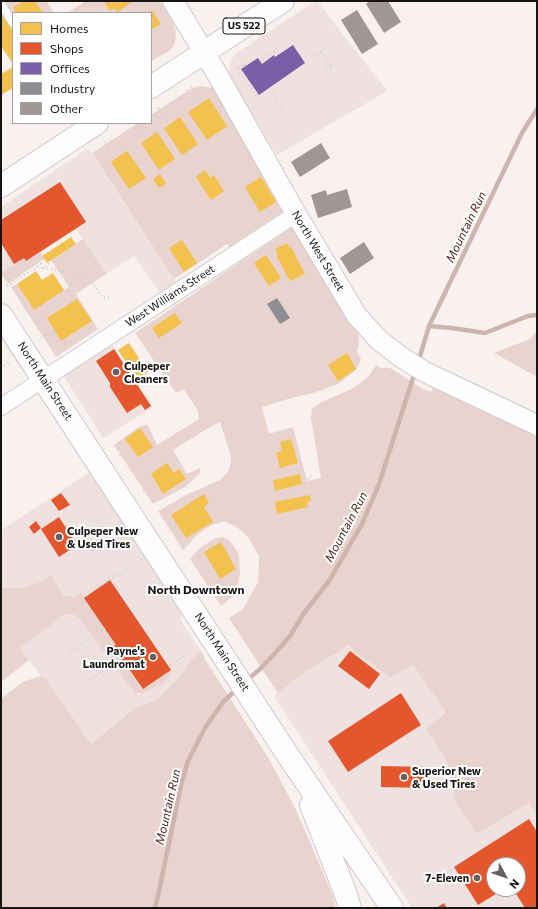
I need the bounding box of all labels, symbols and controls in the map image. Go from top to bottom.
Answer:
legend [12,12,152,124]
road number: US 522 [223,18,265,34]
text: Homes [50,21,88,35]
text: Shops [50,41,84,55]
text: Offices [50,61,90,75]
text: Industry [50,81,95,95]
text: Other [50,101,83,115]
water label: Mountain Run [443,189,489,265]
street label: North West Street [289,209,347,293]
street label: West Williams Street [123,262,217,330]
street label: North Main Street [15,339,75,423]
place label: Culpeper Cleaners [124,359,170,385]
marker: Culpeper Cleaners [111,367,121,377]
water label: Mountain Run [322,490,370,564]
place label: Culpeper New & Used Tires [67,524,138,550]
marker: Culpeper New & Used Tires [54,532,64,542]
district label: North Downtown [148,583,244,597]
street label: North Main Street [192,610,252,694]
place label: Payne's Laundromat [83,644,145,670]
marker: Payne's Laundromat [148,652,158,662]
place label: Superior New & Used Tires [412,764,481,790]
water label: Mountain Run [152,768,184,846]
marker: Superior New & Used Tires [399,772,409,782]
north arrow [486,857,526,897]
place label: 7-Eleven [425,871,469,885]
marker: 7-Eleven [472,873,482,883]
text: N [507,877,522,892]

